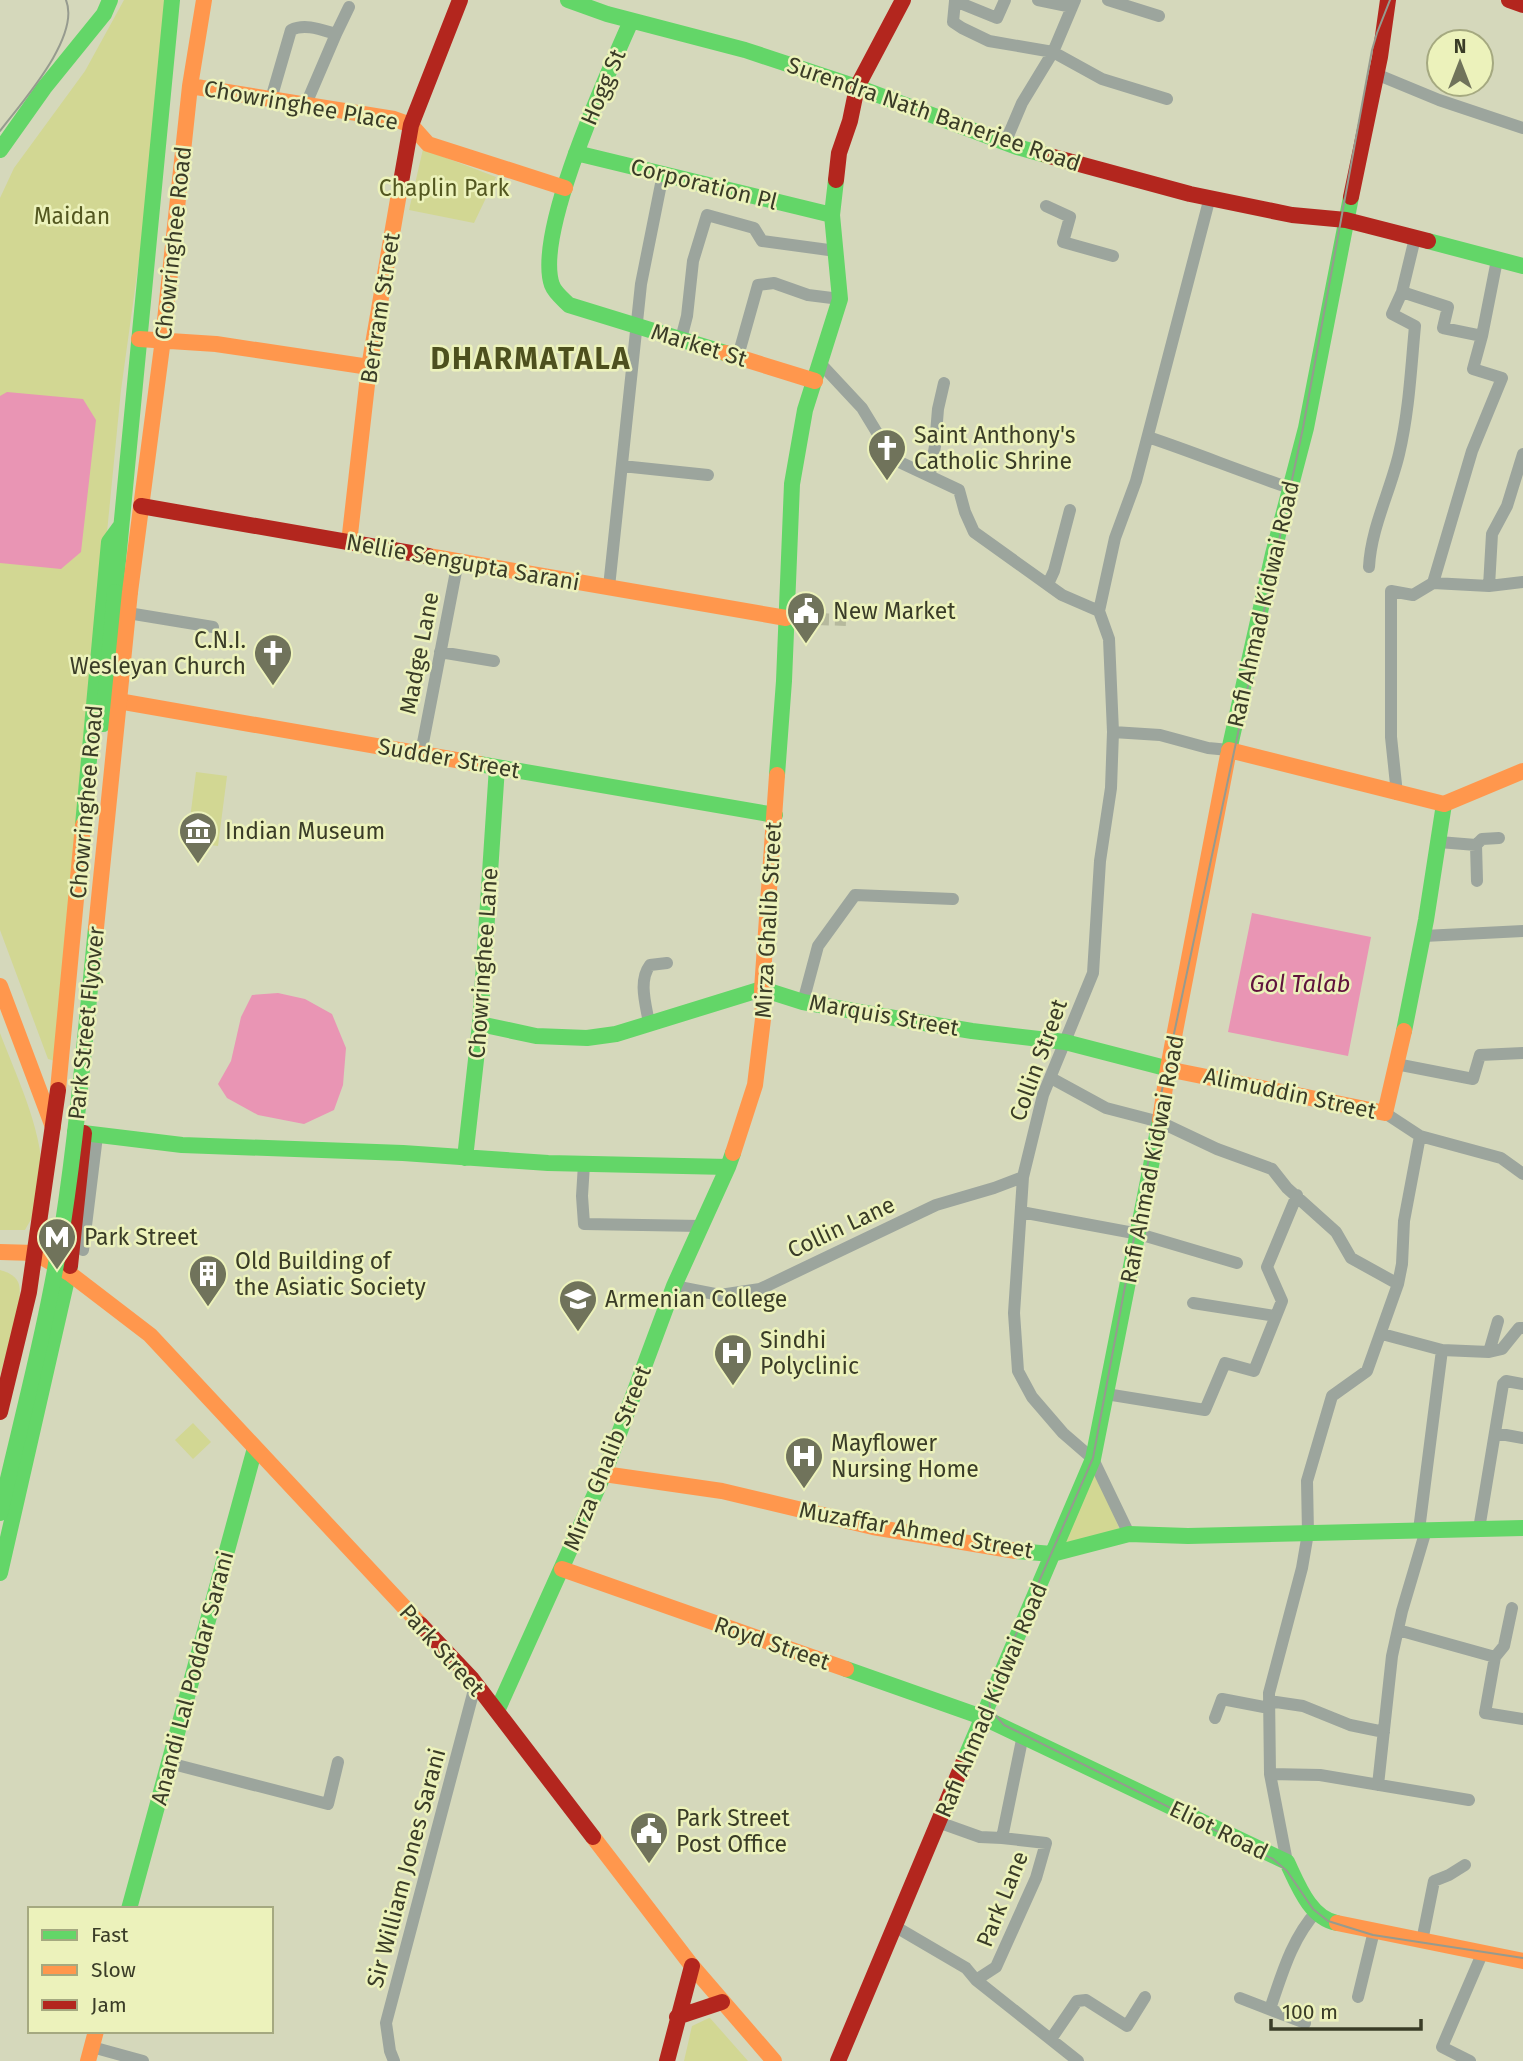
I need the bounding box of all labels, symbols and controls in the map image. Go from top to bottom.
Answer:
north arrow [1425,28,1495,98]
text: N [1454,35,1466,58]
street label: Hogg St [574,44,632,129]
street label: Surendra Nath Banerjee Road [784,51,1084,177]
street label: Chowringhee Place [202,74,400,136]
street label: Chowringhee Road [149,145,197,341]
street label: Corporation Pl [628,152,780,216]
park label: Chaplin Park [379,174,509,202]
park label: Maidan [34,202,110,230]
street label: Bertram Street [354,230,406,386]
street label: Market St [648,317,751,373]
district label: DHARMATALA [431,341,632,377]
place label: Saint Anthony's Catholic Shrine [914,421,1075,475]
church icon: Saint Anthony's Catholic Shrine [866,427,908,482]
street label: Rafi Ahmad Kidwai Road [1221,478,1305,730]
street label: Nellie Sengupta Sarani [344,528,582,596]
street label: Madge Lane [393,589,445,717]
public building icon: New Market [785,590,827,645]
place label: New Market [833,597,956,625]
place label: C.N.I. Wesleyan Church [70,626,246,680]
church icon: C.N.I. Wesleyan Church [252,632,294,687]
street label: Chowringhee Road [64,704,108,900]
street label: Sudder Street [376,732,523,784]
museum icon: Indian Museum [177,810,219,865]
place label: Indian Museum [225,817,385,845]
street label: Mirza Ghalib Street [749,820,787,1019]
street label: Chowringhee Lane [462,867,504,1059]
street label: Park Street Flyover [62,925,110,1121]
water label: Gol Talab [1250,970,1350,998]
street label: Marquis Street [807,988,962,1042]
street label: Collin Street [1003,995,1073,1125]
street label: Rafi Ahmad Kidwai Road [1114,1032,1190,1286]
street label: Alimuddin Street [1201,1061,1379,1125]
street label: Collin Lane [783,1190,899,1264]
metro station icon: Park Street [36,1216,78,1271]
place label: Park Street [84,1223,198,1251]
place label: Old Building of the Asiatic Society [235,1247,426,1301]
building icon: Old Building of the Asiatic Society [187,1253,229,1308]
school or university icon: Armenian College [557,1278,599,1333]
place label: Armenian College [605,1285,787,1313]
place label: Sindhi Polyclinic [760,1326,859,1380]
hospital icon: Sindhi Polyclinic [712,1332,754,1387]
street label: Mirza Ghalib Street [557,1361,657,1555]
place label: Mayflower Nursing Home [831,1429,979,1483]
hospital icon: Mayflower Nursing Home [783,1435,825,1490]
street label: Muzaffar Ahmed Street [797,1496,1036,1564]
street label: Anandi Lal Poddar Sarani [145,1548,239,1808]
street label: Rafi Ahmad Kidwai Road [929,1578,1053,1822]
street label: Park Street [394,1598,491,1702]
street label: Royd Street [711,1610,834,1676]
street label: Sir William Jones Sarani [361,1745,451,1991]
street label: Eliot Road [1165,1794,1273,1866]
place label: Park Street Post Office [676,1804,790,1858]
public building icon: Park Street Post Office [628,1810,670,1865]
street label: Park Lane [970,1847,1034,1951]
legend [28,1907,273,2033]
text: Fast [91,1922,129,1948]
text: Slow [91,1957,136,1983]
scale bar [1271,1988,1422,2032]
text: Jam [91,1992,127,2018]
text: 100 m [1282,1999,1338,2025]

